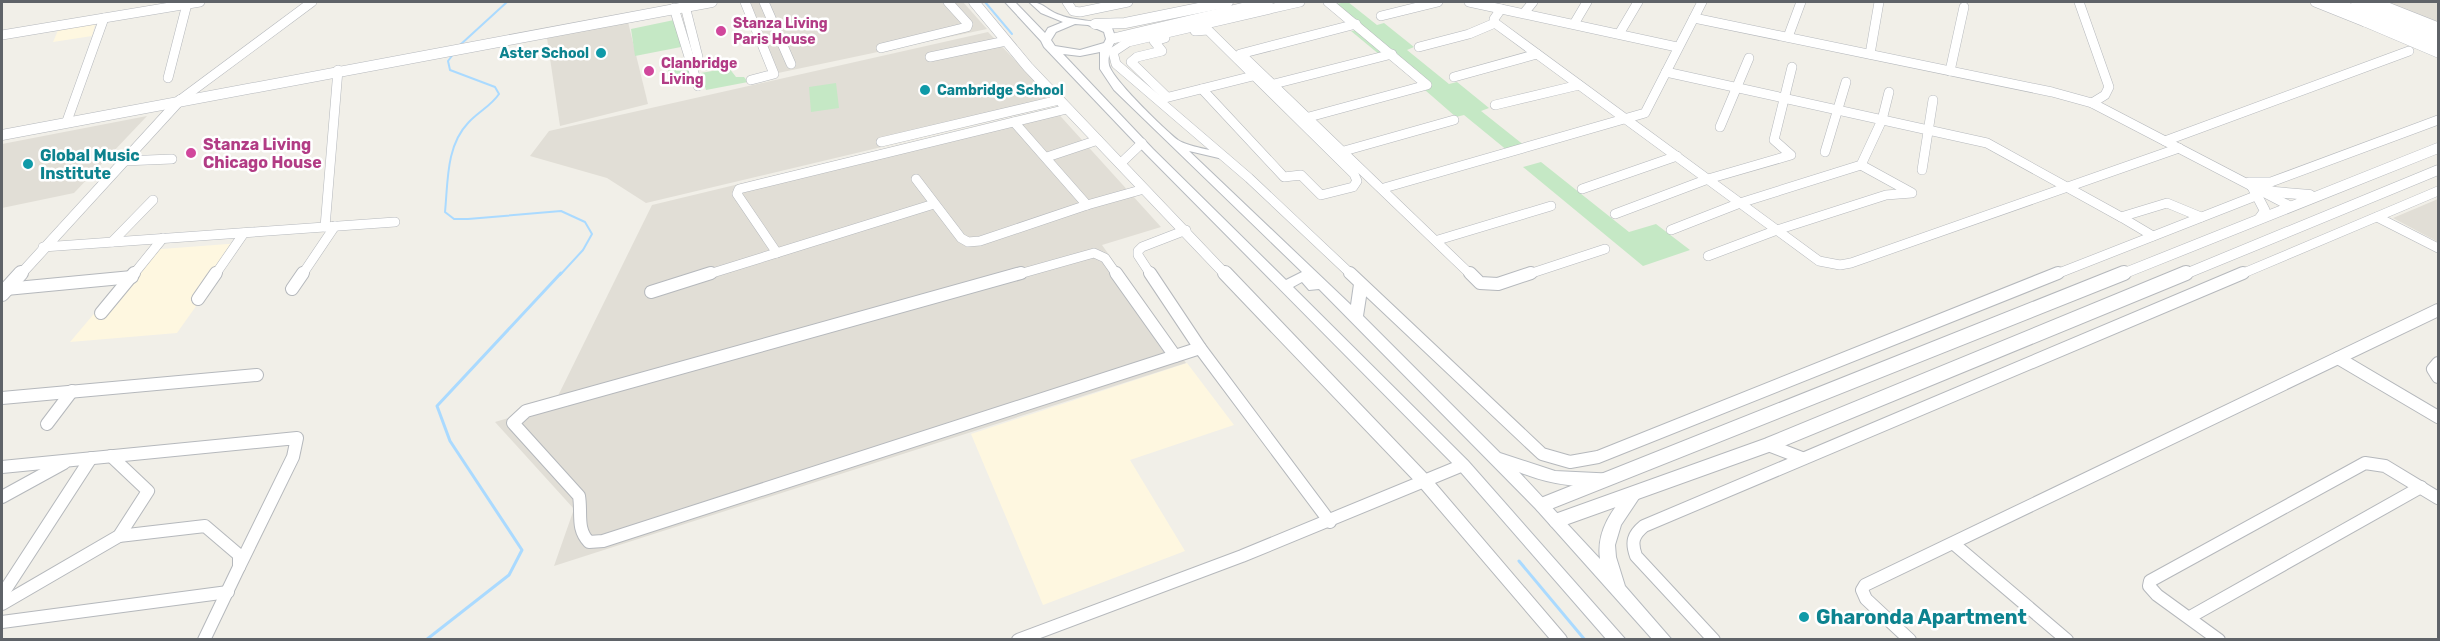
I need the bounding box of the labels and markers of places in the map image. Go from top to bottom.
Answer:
place label: Stanza Living Paris House [733,15,828,48]
marker: Stanza Living Paris House [714,24,728,38]
place label: Aster School [500,45,589,62]
marker: Aster School [594,46,608,60]
place label: Clanbridge Living [661,55,737,88]
marker: Clanbridge Living [642,64,656,78]
place label: Cambridge School [937,82,1064,99]
marker: Cambridge School [918,83,932,97]
place label: Stanza Living Chicago House [203,135,322,172]
place label: Global Music Institute [40,146,140,183]
marker: Stanza Living Chicago House [184,146,198,160]
marker: Global Music Institute [21,157,35,171]
place label: Gharonda Apartment [1816,605,2027,629]
marker: Gharonda Apartment [1797,610,1811,624]

